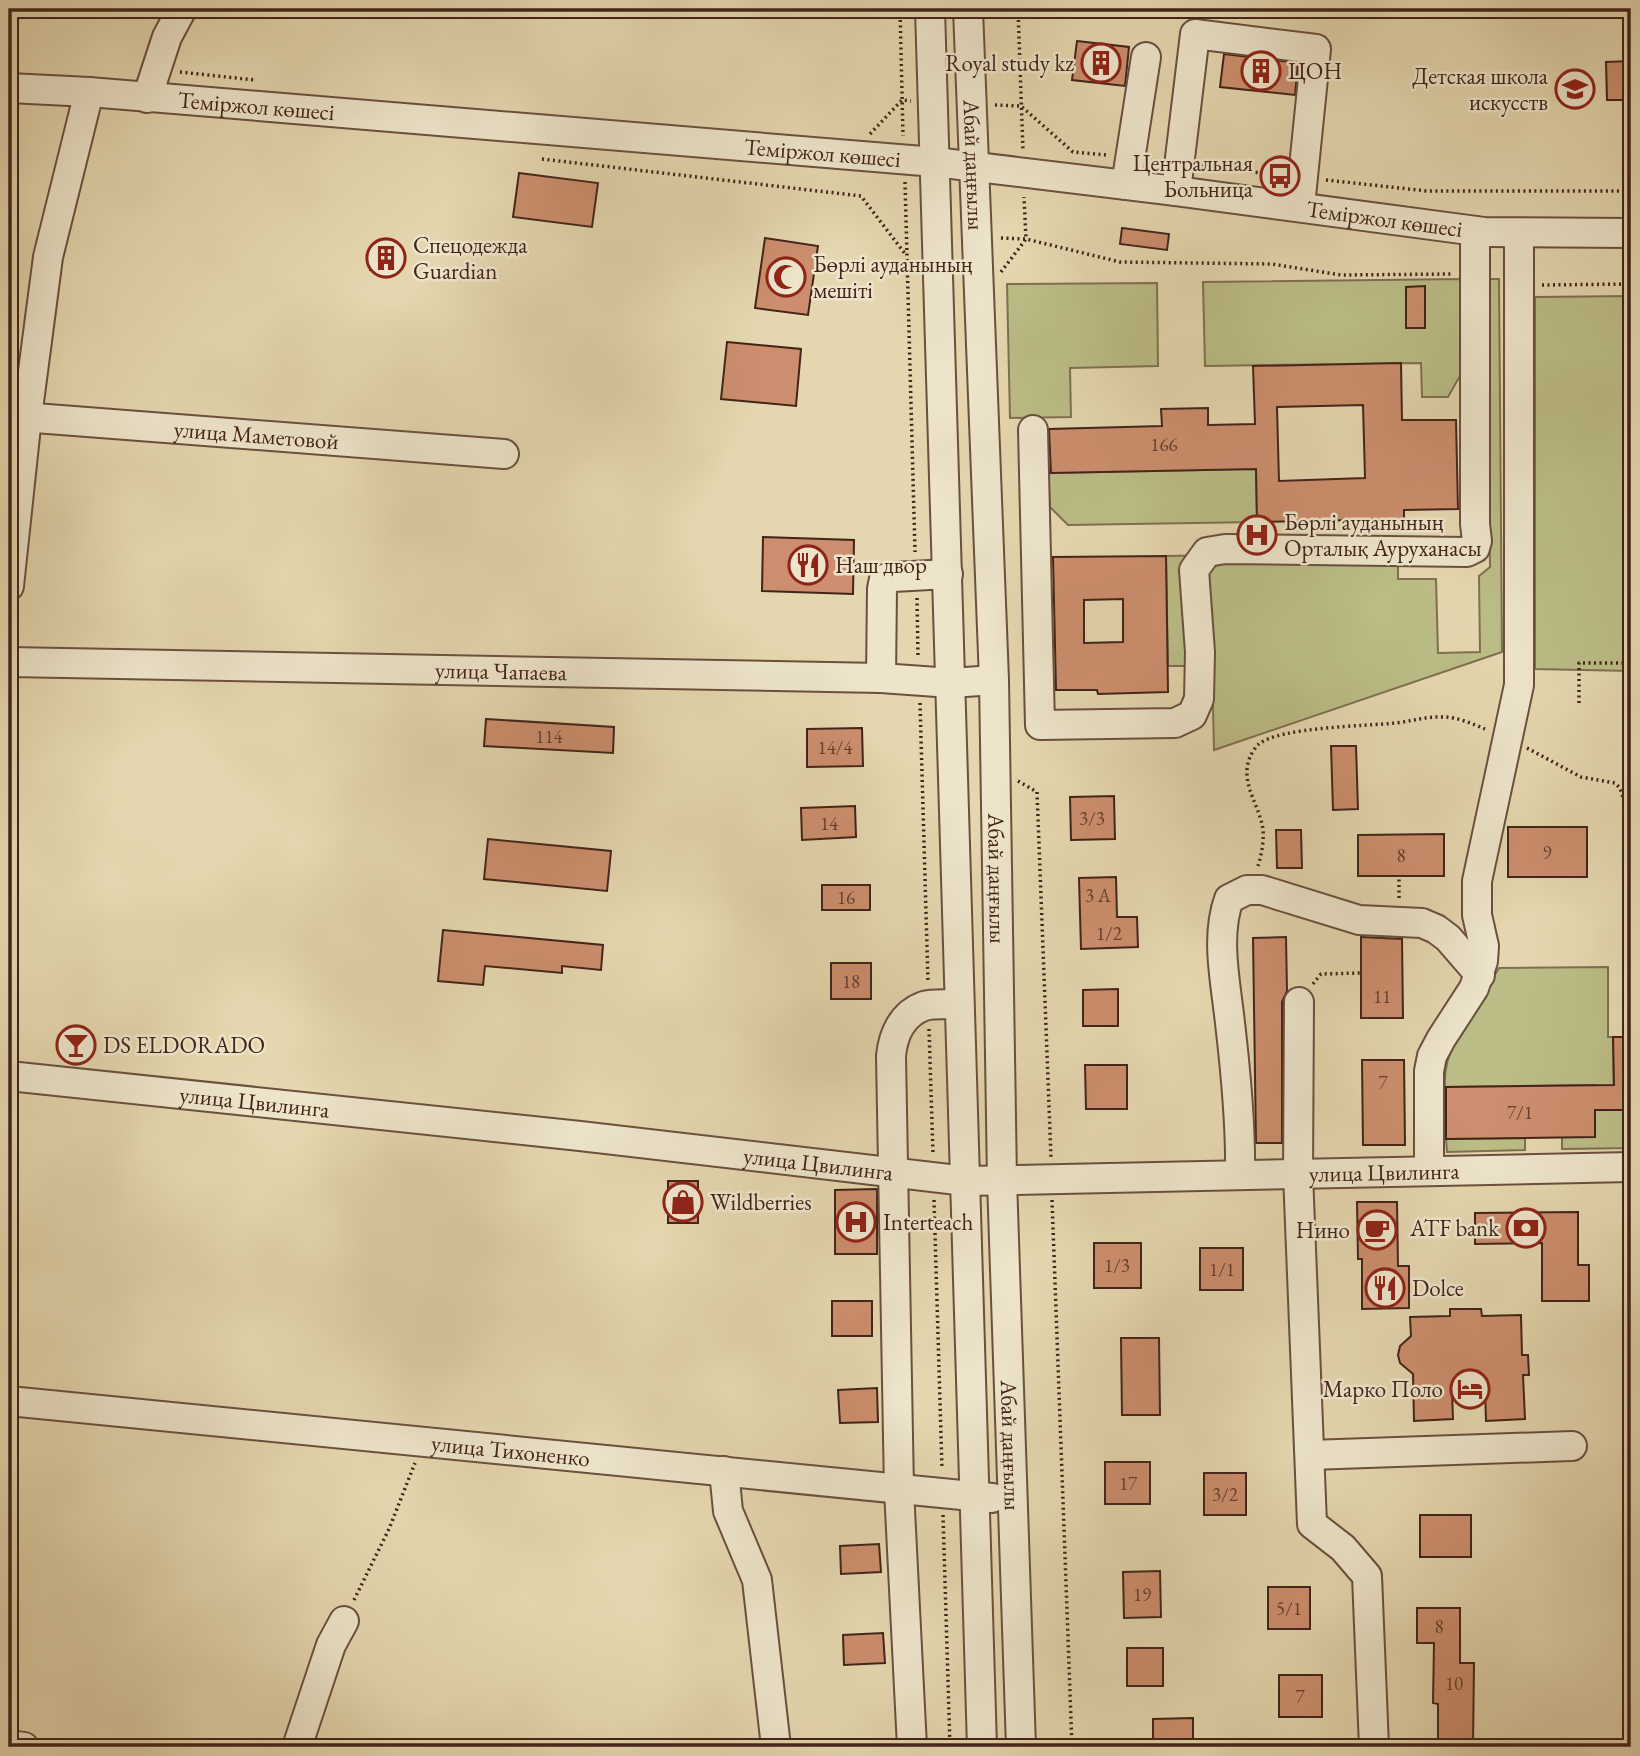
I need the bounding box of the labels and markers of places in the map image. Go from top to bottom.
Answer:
building icon: Royal study kz [1080,42,1122,84]
place label: Royal study kz [945,48,1074,78]
building icon: ЦОН [1240,50,1282,92]
place label: ЦОН [1288,56,1342,86]
place label: Детская школа искусств [1412,61,1549,117]
school or university icon: Детская школа искусств [1554,68,1596,110]
place label: Центральная Больница [1133,148,1254,204]
bus stop icon: Центральная Больница [1259,155,1301,197]
place label: Спецодежда Guardian [413,230,528,286]
building icon: Спецодежда Guardian [365,237,407,279]
place label: Бөрлі ауданының мешіті [813,249,973,305]
mosque icon: Бөрлі ауданының мешіті [765,256,807,298]
place label: Бөрлі ауданының Орталық Ауруханасы [1284,507,1482,563]
hospital icon: Бөрлі ауданының Орталық Ауруханасы [1236,514,1278,556]
restaurant icon: Наш двор [787,544,829,586]
place label: Наш двор [835,550,927,580]
bar icon: DS ELDORADO [55,1024,97,1066]
place label: DS ELDORADO [103,1030,265,1060]
shop icon: Wildberries [662,1181,704,1223]
place label: Wildberries [710,1187,812,1217]
hospital icon: Interteach [835,1201,877,1243]
place label: Interteach [883,1207,974,1237]
bank icon: ATF bank [1505,1207,1547,1249]
cafe icon: Нино [1356,1209,1398,1251]
place label: ATF bank [1409,1213,1500,1243]
place label: Нино [1296,1215,1350,1245]
restaurant icon: Dolce [1364,1267,1406,1309]
place label: Dolce [1412,1273,1464,1303]
hotel icon: Марко Поло [1449,1368,1491,1410]
place label: Марко Поло [1323,1374,1443,1404]

